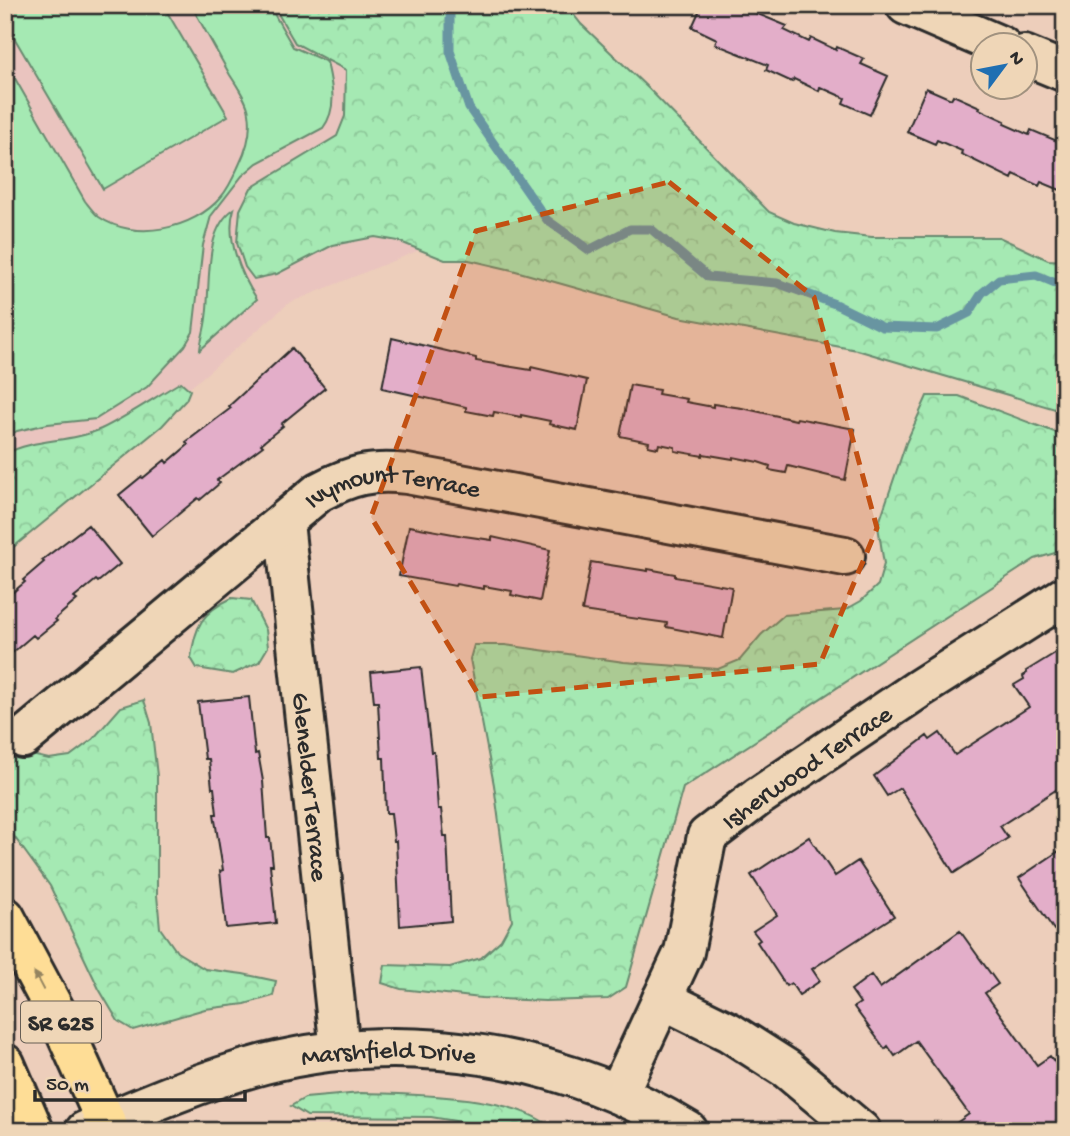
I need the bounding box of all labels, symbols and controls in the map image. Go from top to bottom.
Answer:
north arrow [968,32,1038,102]
text: N [1002,47,1028,70]
street label: Ivymount Terrace [300,462,483,518]
street label: Glenelder Terrace [282,691,333,884]
street label: Isherwood Terrace [717,700,900,839]
one-way arrow [34,970,46,990]
road number: SR 625 [21,1002,101,1042]
street label: Marshfield Drive [299,1037,478,1076]
scale bar [35,1059,245,1103]
text: 50 m [46,1074,89,1099]

